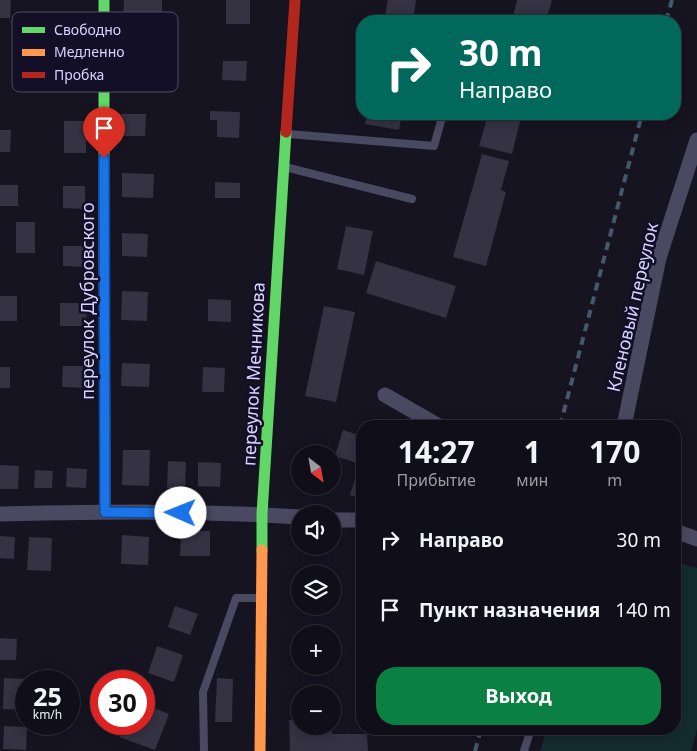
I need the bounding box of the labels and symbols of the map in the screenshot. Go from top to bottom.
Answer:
legend [12,12,178,92]
text: Свободно [54,20,121,39]
text: Медленно [54,42,125,61]
text: Пробка [54,65,104,84]
pin [83,107,125,158]
street label: переулок Дубровского [75,202,99,400]
street label: Кленовый переулок [601,219,663,394]
street label: переулок Мечникова [236,282,270,466]
north arrow [291,445,341,495]
position arrow [154,486,206,538]
speed limit sign: 30 [90,670,155,735]

